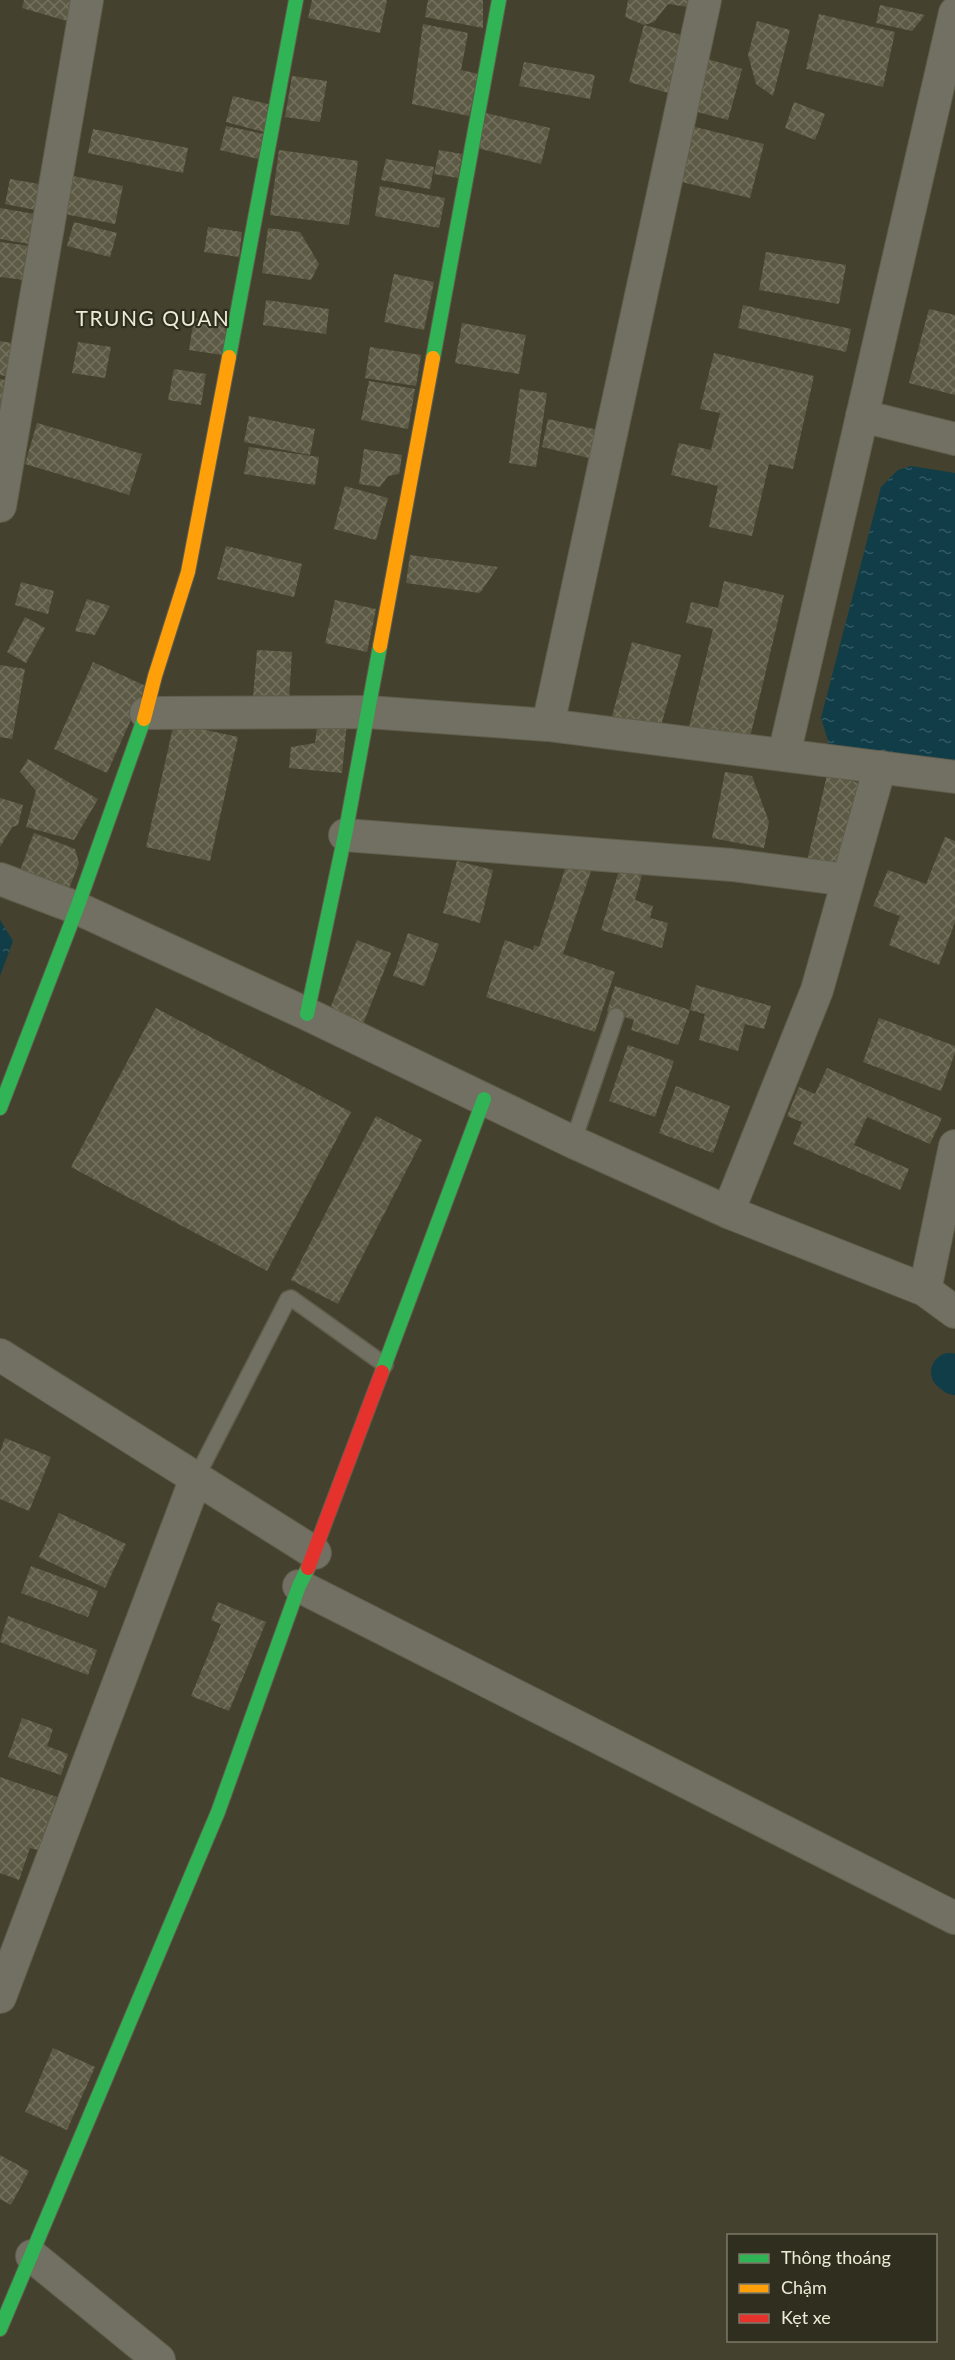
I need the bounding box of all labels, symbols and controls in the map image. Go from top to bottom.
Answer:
district label: TRUNG QUAN [76,305,230,330]
legend [727,2234,937,2342]
text: Thông thoáng [781,2246,891,2268]
text: Chậm [781,2276,827,2298]
text: Kẹt xe [781,2306,831,2328]

